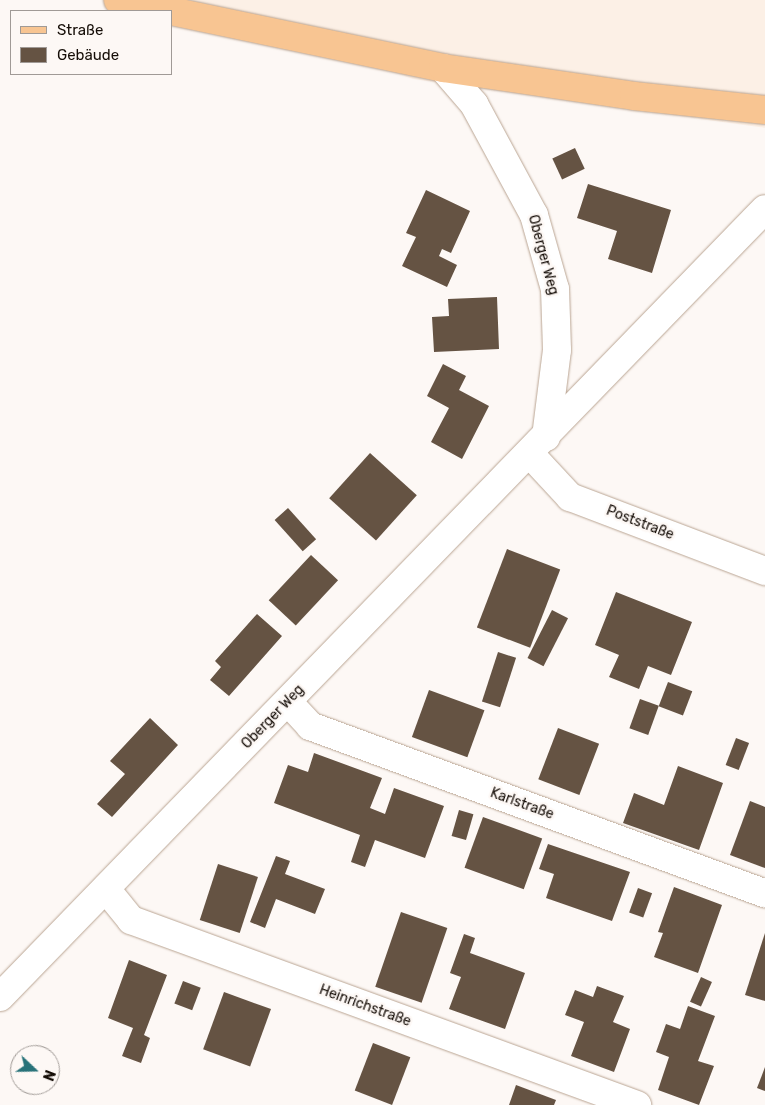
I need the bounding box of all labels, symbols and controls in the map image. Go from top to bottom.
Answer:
legend [10,10,172,75]
text: Straße [57,21,103,39]
text: Gebäude [57,46,119,64]
street label: Oberger Weg [524,213,562,297]
street label: Poststraße [604,502,676,544]
street label: Oberger Weg [238,681,308,753]
street label: Karlstraße [488,785,556,823]
street label: Heinrichstraße [317,982,413,1030]
north arrow [10,1045,60,1095]
text: N [39,1067,58,1083]

